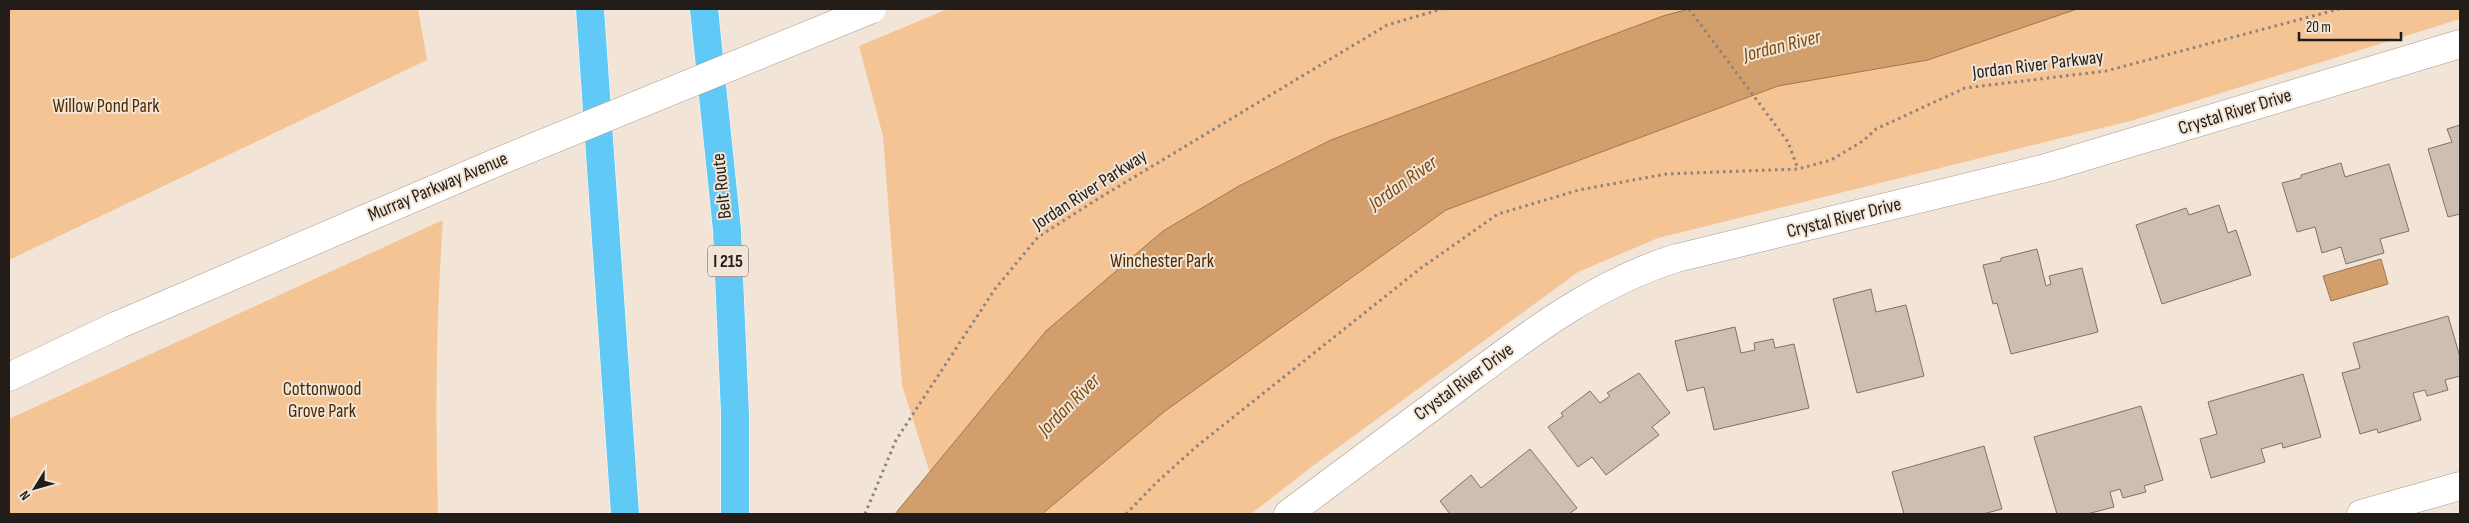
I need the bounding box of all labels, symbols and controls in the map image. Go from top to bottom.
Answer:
scale bar [2299,10,2402,42]
text: 20 m [2306,18,2331,37]
water label: Jordan River [1740,24,1824,67]
street label: Jordan River Parkway [1970,45,2105,85]
street label: Crystal River Drive [2176,84,2294,140]
park label: Willow Pond Park [52,95,160,118]
street label: Jordan River Parkway [1028,144,1152,236]
street label: Murray Parkway Avenue [365,147,511,227]
water label: Jordan River [1363,150,1443,216]
street label: Belt Route [707,152,737,220]
street label: Crystal River Drive [1784,193,1904,243]
road number: I 215 [708,246,748,276]
park label: Winchester Park [1110,250,1215,273]
street label: Crystal River Drive [1410,338,1518,426]
water label: Jordan River [1032,368,1106,442]
park label: Cottonwood Grove Park [283,378,361,423]
north arrow [10,463,60,513]
text: N [16,487,34,504]

